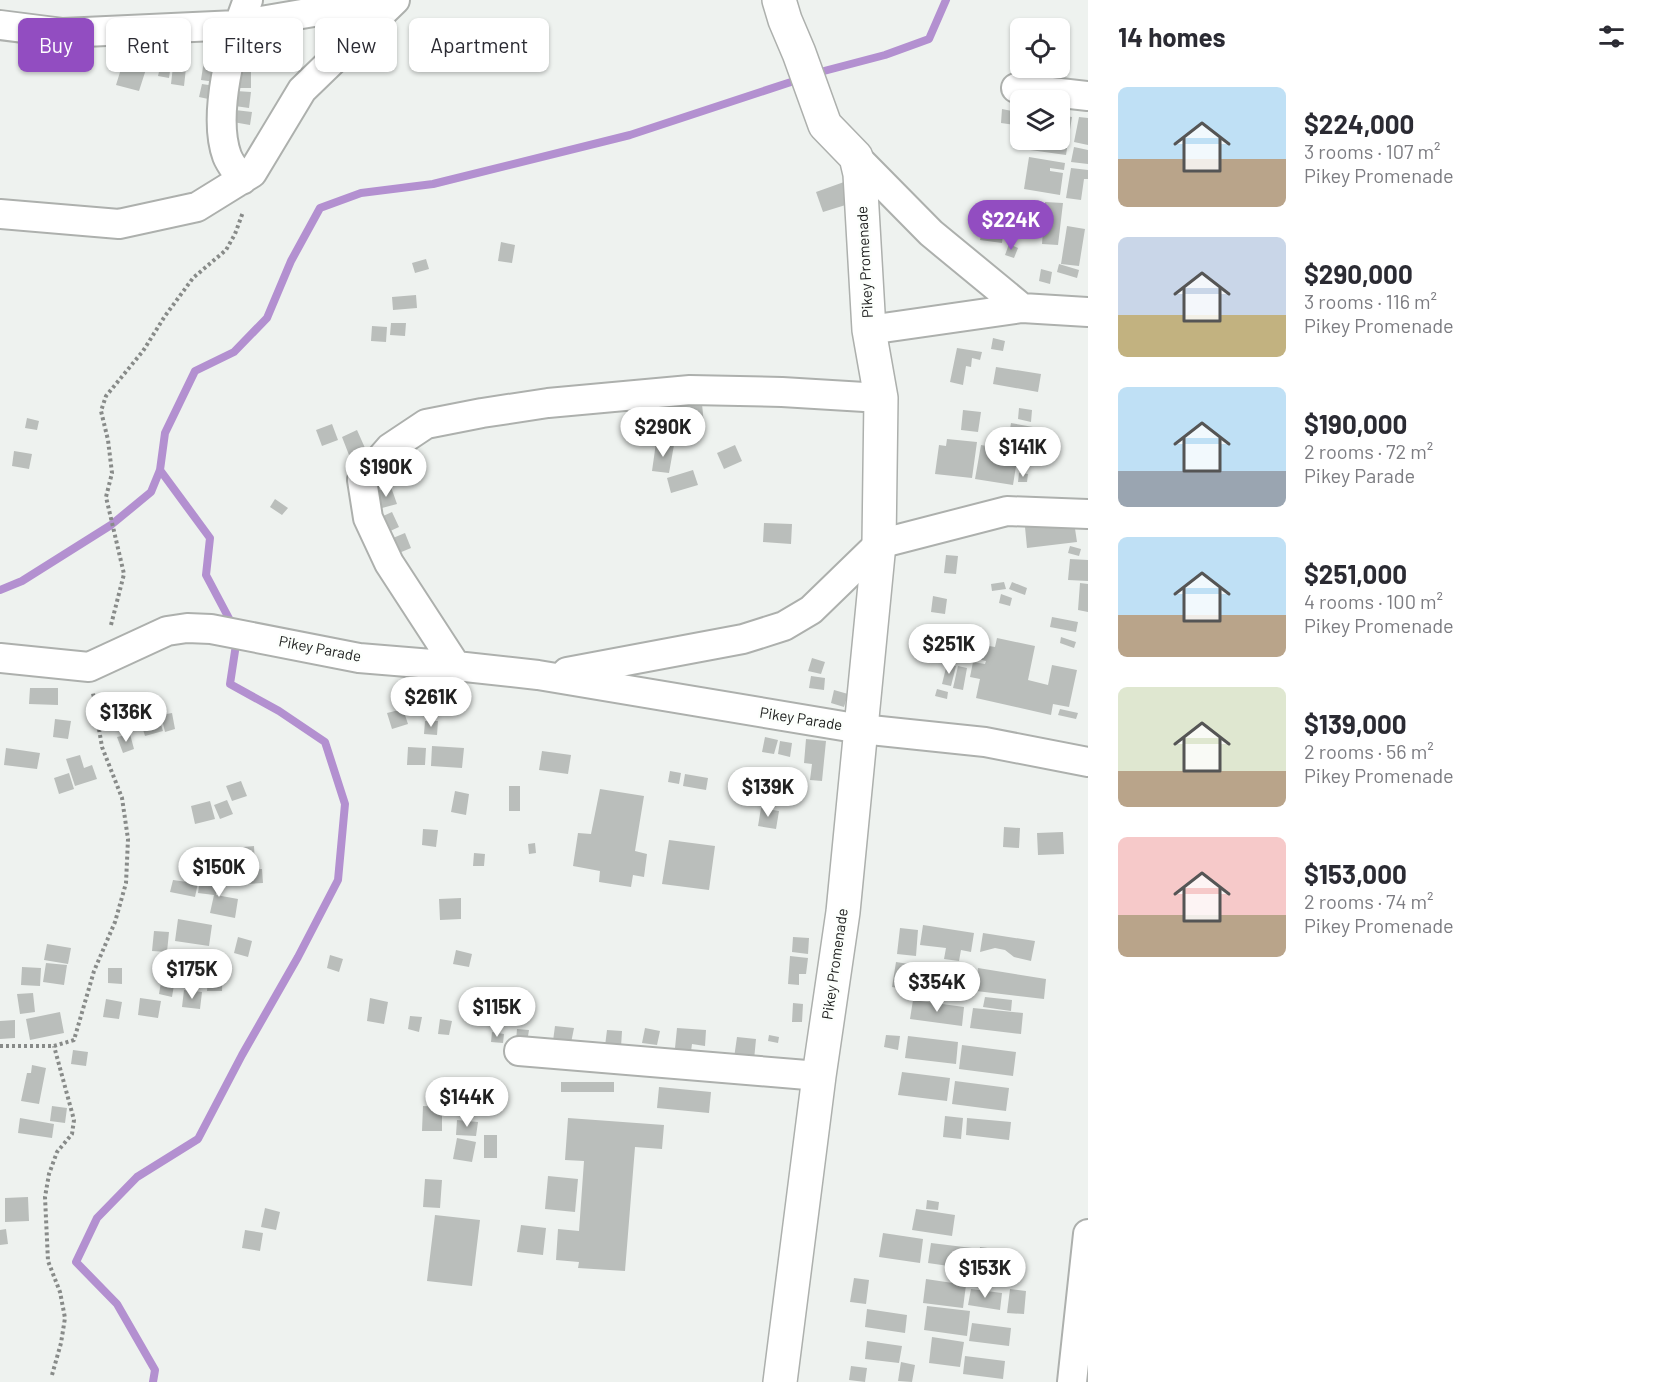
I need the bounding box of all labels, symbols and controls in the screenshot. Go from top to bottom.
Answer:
chip: Buy [18,18,94,72]
chip: Rent [106,18,191,72]
chip: Filters [203,18,303,72]
chip: New [315,18,397,72]
chip: Apartment [409,18,549,72]
map controls [1010,18,1070,150]
button: locate [1010,18,1070,78]
icon: filters [1595,20,1628,53]
text: 14 homes [1118,21,1225,52]
button: layers [1010,90,1070,150]
text: $224,000 [1304,108,1414,139]
icon: home [1166,111,1238,183]
text: 3 rooms · 107 m² [1304,139,1440,163]
text: Pikey Promenade [1304,163,1454,187]
pin: $224K [969,200,1053,251]
street label: Pikey Promenade [852,205,876,319]
text: $224K [982,207,1040,231]
text: $290,000 [1304,258,1413,289]
icon: home [1166,261,1238,333]
text: 3 rooms · 116 m² [1304,289,1437,313]
text: Pikey Promenade [1304,313,1454,337]
pin: $290K [621,407,705,458]
text: $190,000 [1304,408,1407,439]
icon: home [1166,411,1238,483]
text: $290K [634,414,692,438]
pin: $141K [981,427,1065,478]
text: $141K [999,434,1047,458]
text: 2 rooms · 72 m² [1304,439,1433,463]
pin: $190K [344,447,428,498]
text: $190K [359,454,413,478]
text: Pikey Parade [1304,463,1415,487]
text: $251,000 [1304,558,1407,589]
icon: home [1166,561,1238,633]
text: 4 rooms · 100 m² [1304,589,1443,613]
text: Pikey Promenade [1304,613,1454,637]
pin: $251K [907,624,991,675]
street label: Pikey Parade [278,631,363,665]
text: $251K [923,631,975,655]
pin: $261K [389,677,473,728]
text: $261K [405,684,457,708]
pin: $136K [84,692,168,743]
text: $136K [100,699,152,723]
street label: Pikey Parade [759,703,844,733]
text: $139,000 [1304,708,1407,739]
icon: home [1166,711,1238,783]
text: 2 rooms · 56 m² [1304,739,1434,763]
text: Pikey Promenade [1304,763,1454,787]
pin: $139K [726,767,810,818]
text: $139K [742,774,794,798]
pin: $150K [177,847,261,898]
text: $150K [192,854,246,878]
text: $153,000 [1304,858,1407,889]
icon: home [1166,861,1238,933]
text: 2 rooms · 74 m² [1304,889,1434,913]
street label: Pikey Promenade [817,907,851,1021]
text: Pikey Promenade [1304,913,1454,937]
pin: $175K [150,949,234,1000]
text: $175K [166,956,218,980]
pin: $354K [895,962,979,1013]
text: $354K [908,969,966,993]
pin: $115K [455,987,539,1038]
text: $115K [472,994,522,1018]
pin: $144K [425,1077,509,1128]
text: $144K [439,1084,495,1108]
pin: $153K [943,1248,1027,1299]
text: $153K [959,1255,1011,1279]

